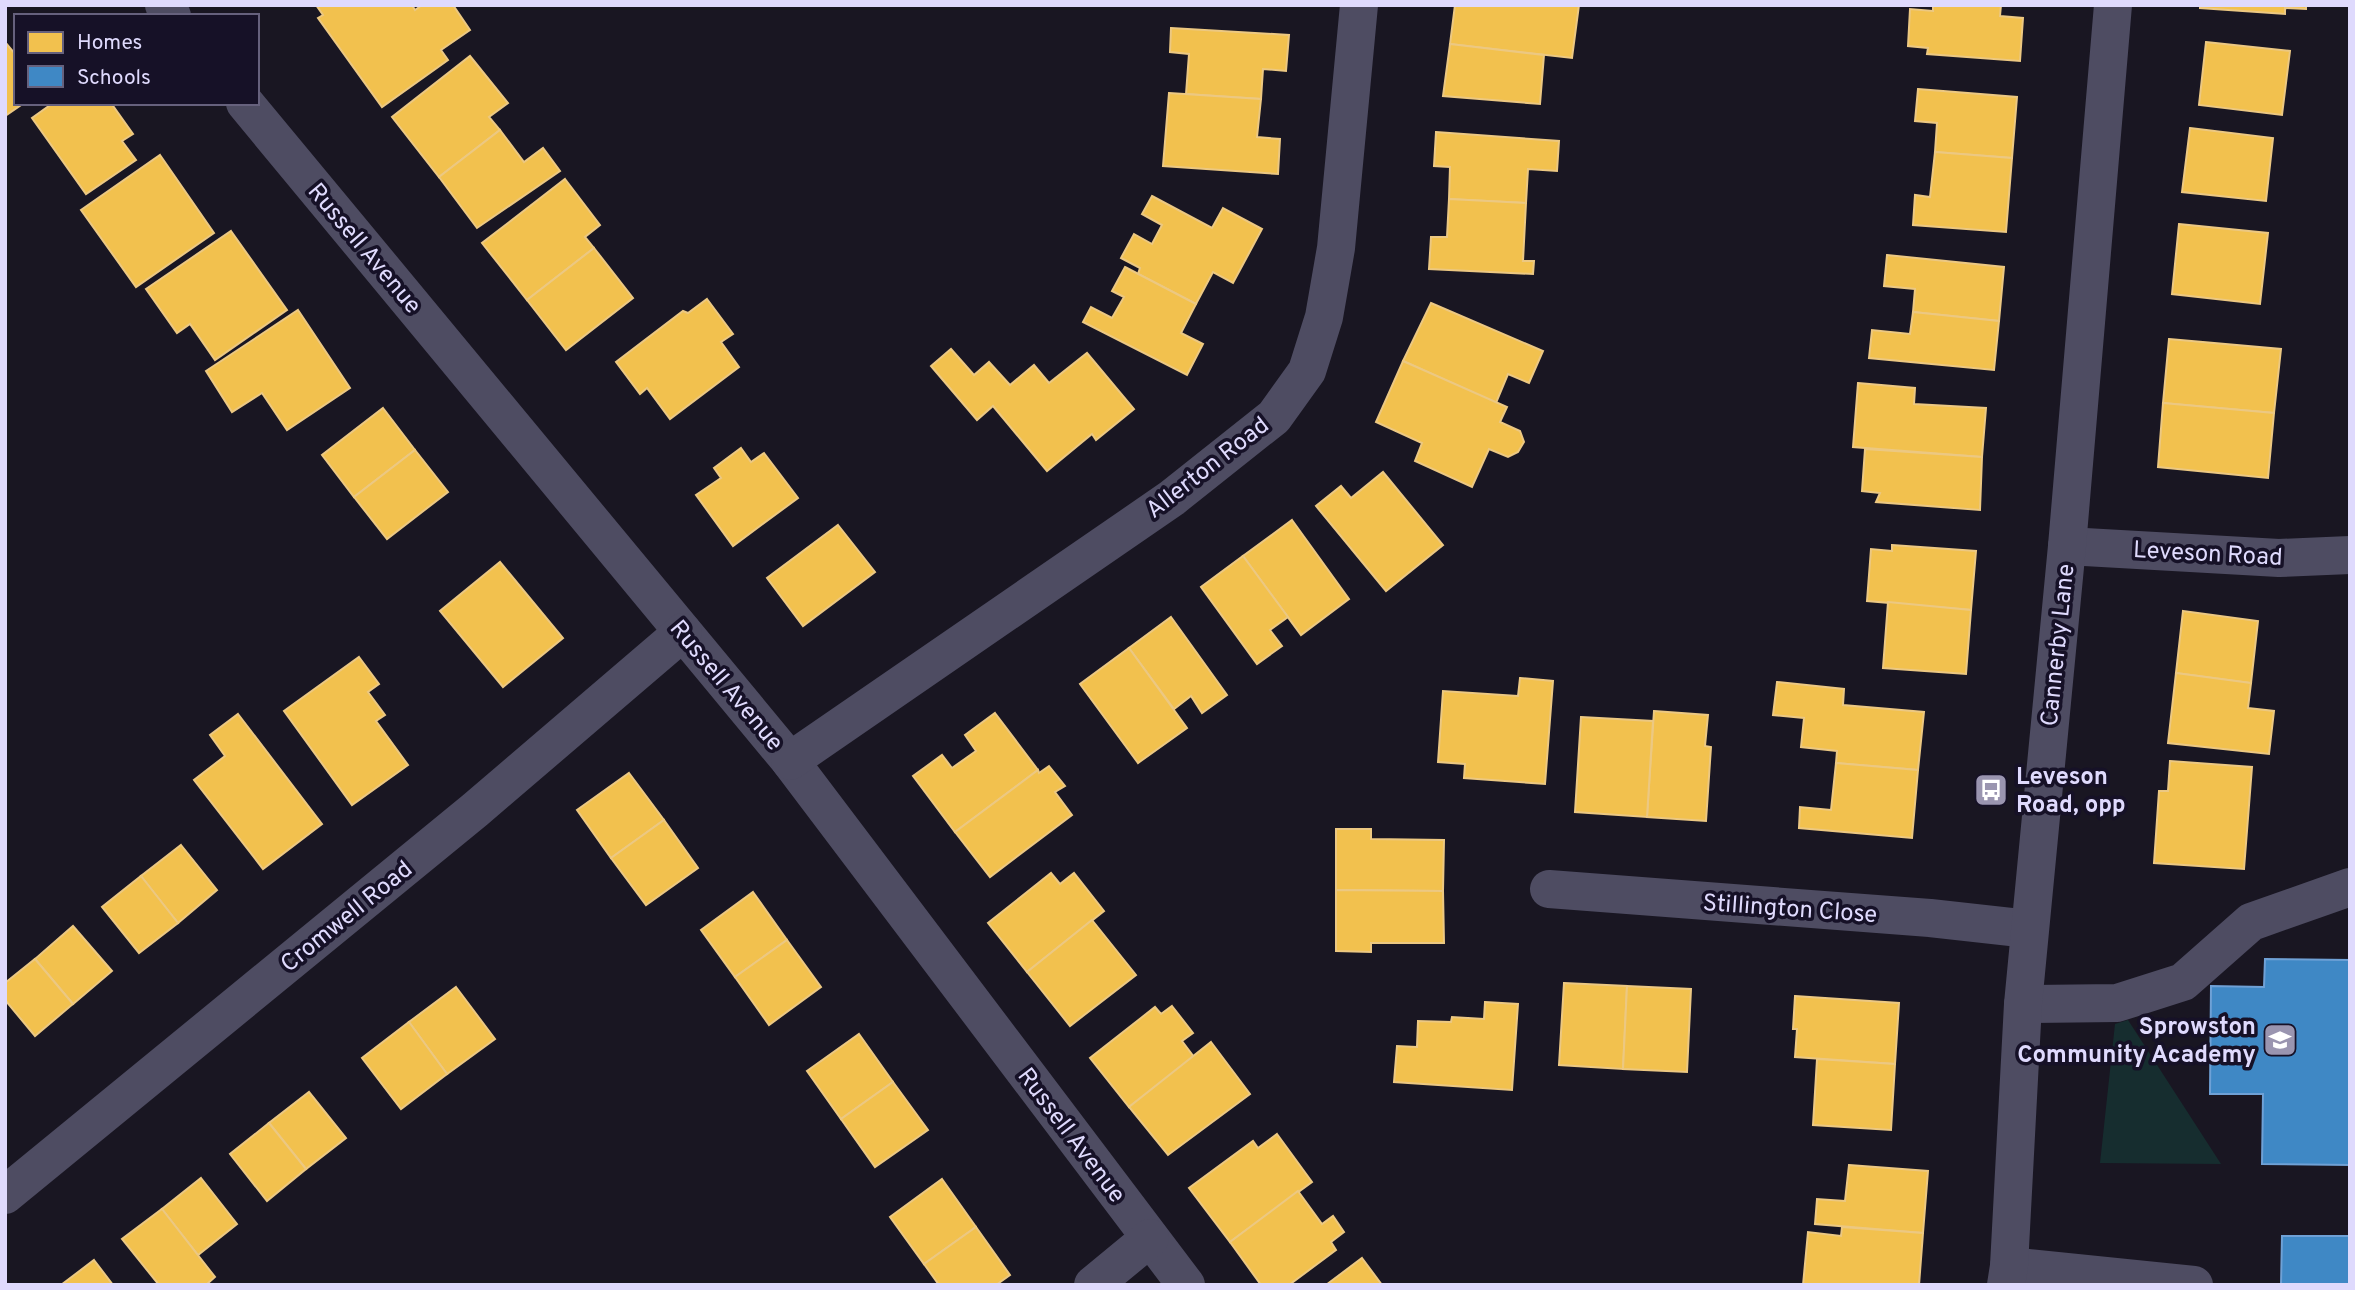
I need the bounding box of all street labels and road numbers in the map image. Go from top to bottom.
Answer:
street label: Russell Avenue [300,178,427,321]
street label: Allerton Road [1140,411,1276,526]
street label: Leveson Road [2132,536,2283,574]
street label: Cannerby Lane [2036,562,2082,728]
street label: Russell Avenue [662,615,789,758]
street label: Cromwell Road [275,855,419,980]
street label: Stillington Close [1702,889,1878,931]
street label: Russell Avenue [1010,1063,1131,1210]

